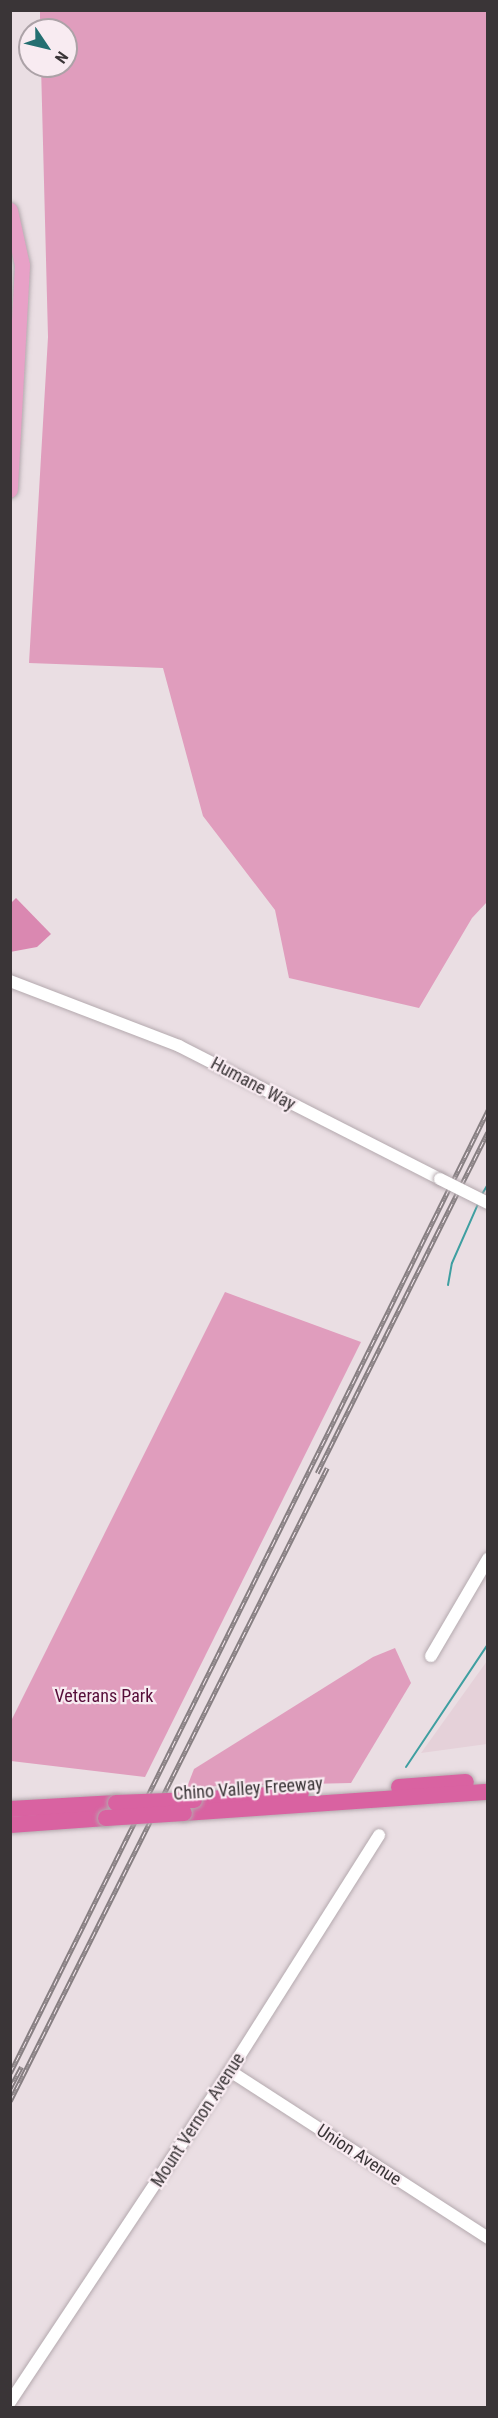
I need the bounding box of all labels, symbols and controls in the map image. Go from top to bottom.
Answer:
north arrow [18,18,78,78]
text: N [51,48,72,67]
street label: Humane Way [207,1053,299,1115]
park label: Veterans Park [55,1685,153,1707]
street label: Chino Valley Freeway [173,1773,323,1805]
street label: Mount Vernon Avenue [147,2049,249,2191]
street label: Union Avenue [313,2120,405,2190]

